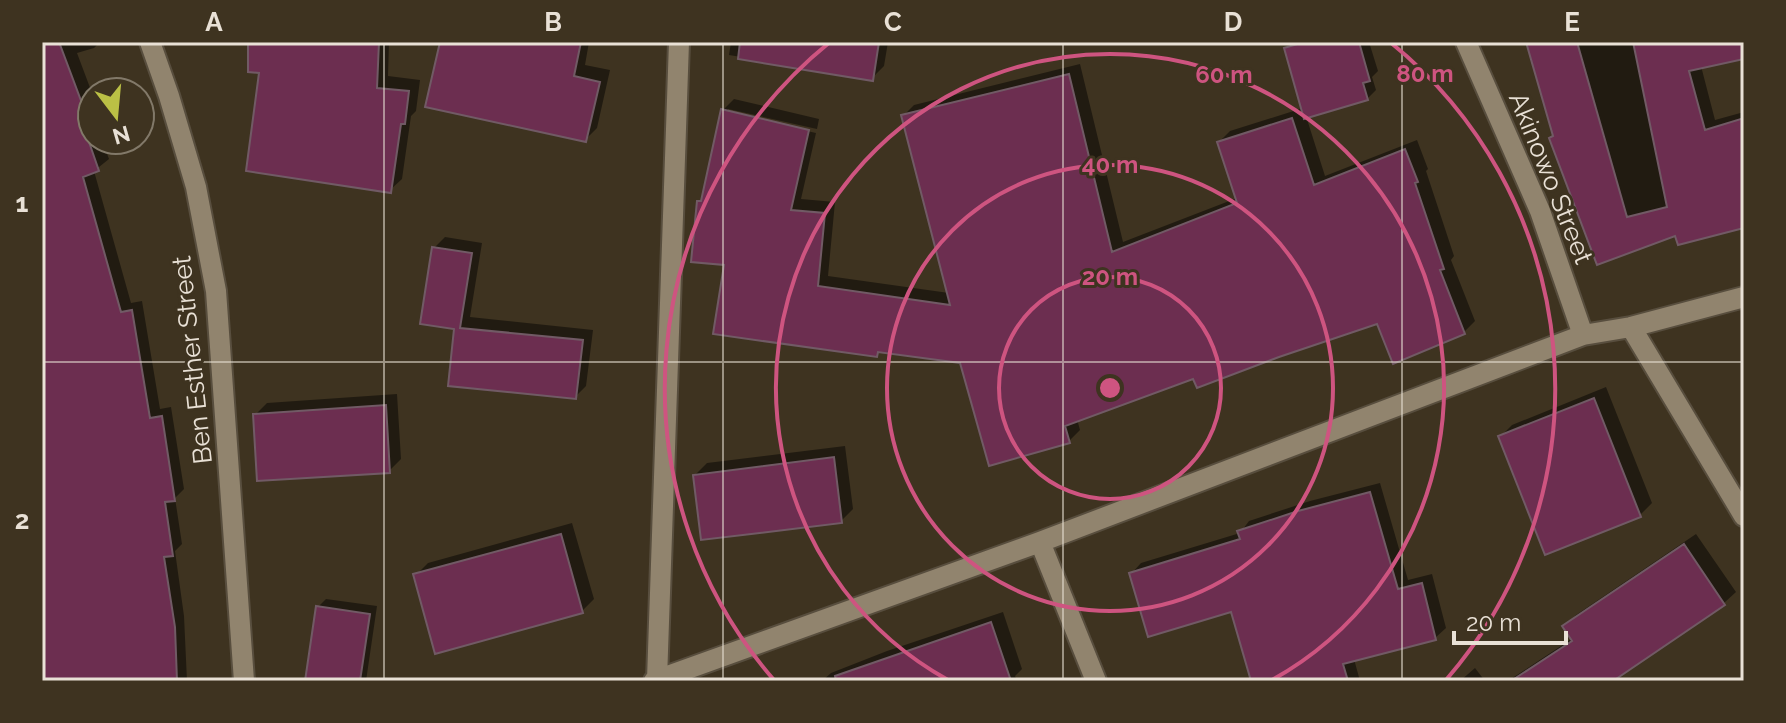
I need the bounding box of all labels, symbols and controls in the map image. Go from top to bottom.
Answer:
text: A [205,7,223,37]
text: B [544,7,562,37]
text: C [884,7,902,37]
text: D [1224,7,1242,37]
text: E [1564,7,1580,37]
text: 80 m [1396,59,1454,88]
text: 60 m [1195,60,1253,89]
north arrow [76,76,156,156]
street label: Akinowo Street [1503,88,1599,268]
text: N [110,120,133,150]
text: 40 m [1082,150,1138,179]
text: 1 [16,188,29,218]
street label: Ben Esther Street [166,254,218,466]
text: 20 m [1082,262,1138,291]
centre of rings [1096,374,1124,402]
text: 2 [15,505,29,535]
scale bar [1454,595,1566,645]
text: 20 m [1466,608,1521,637]

